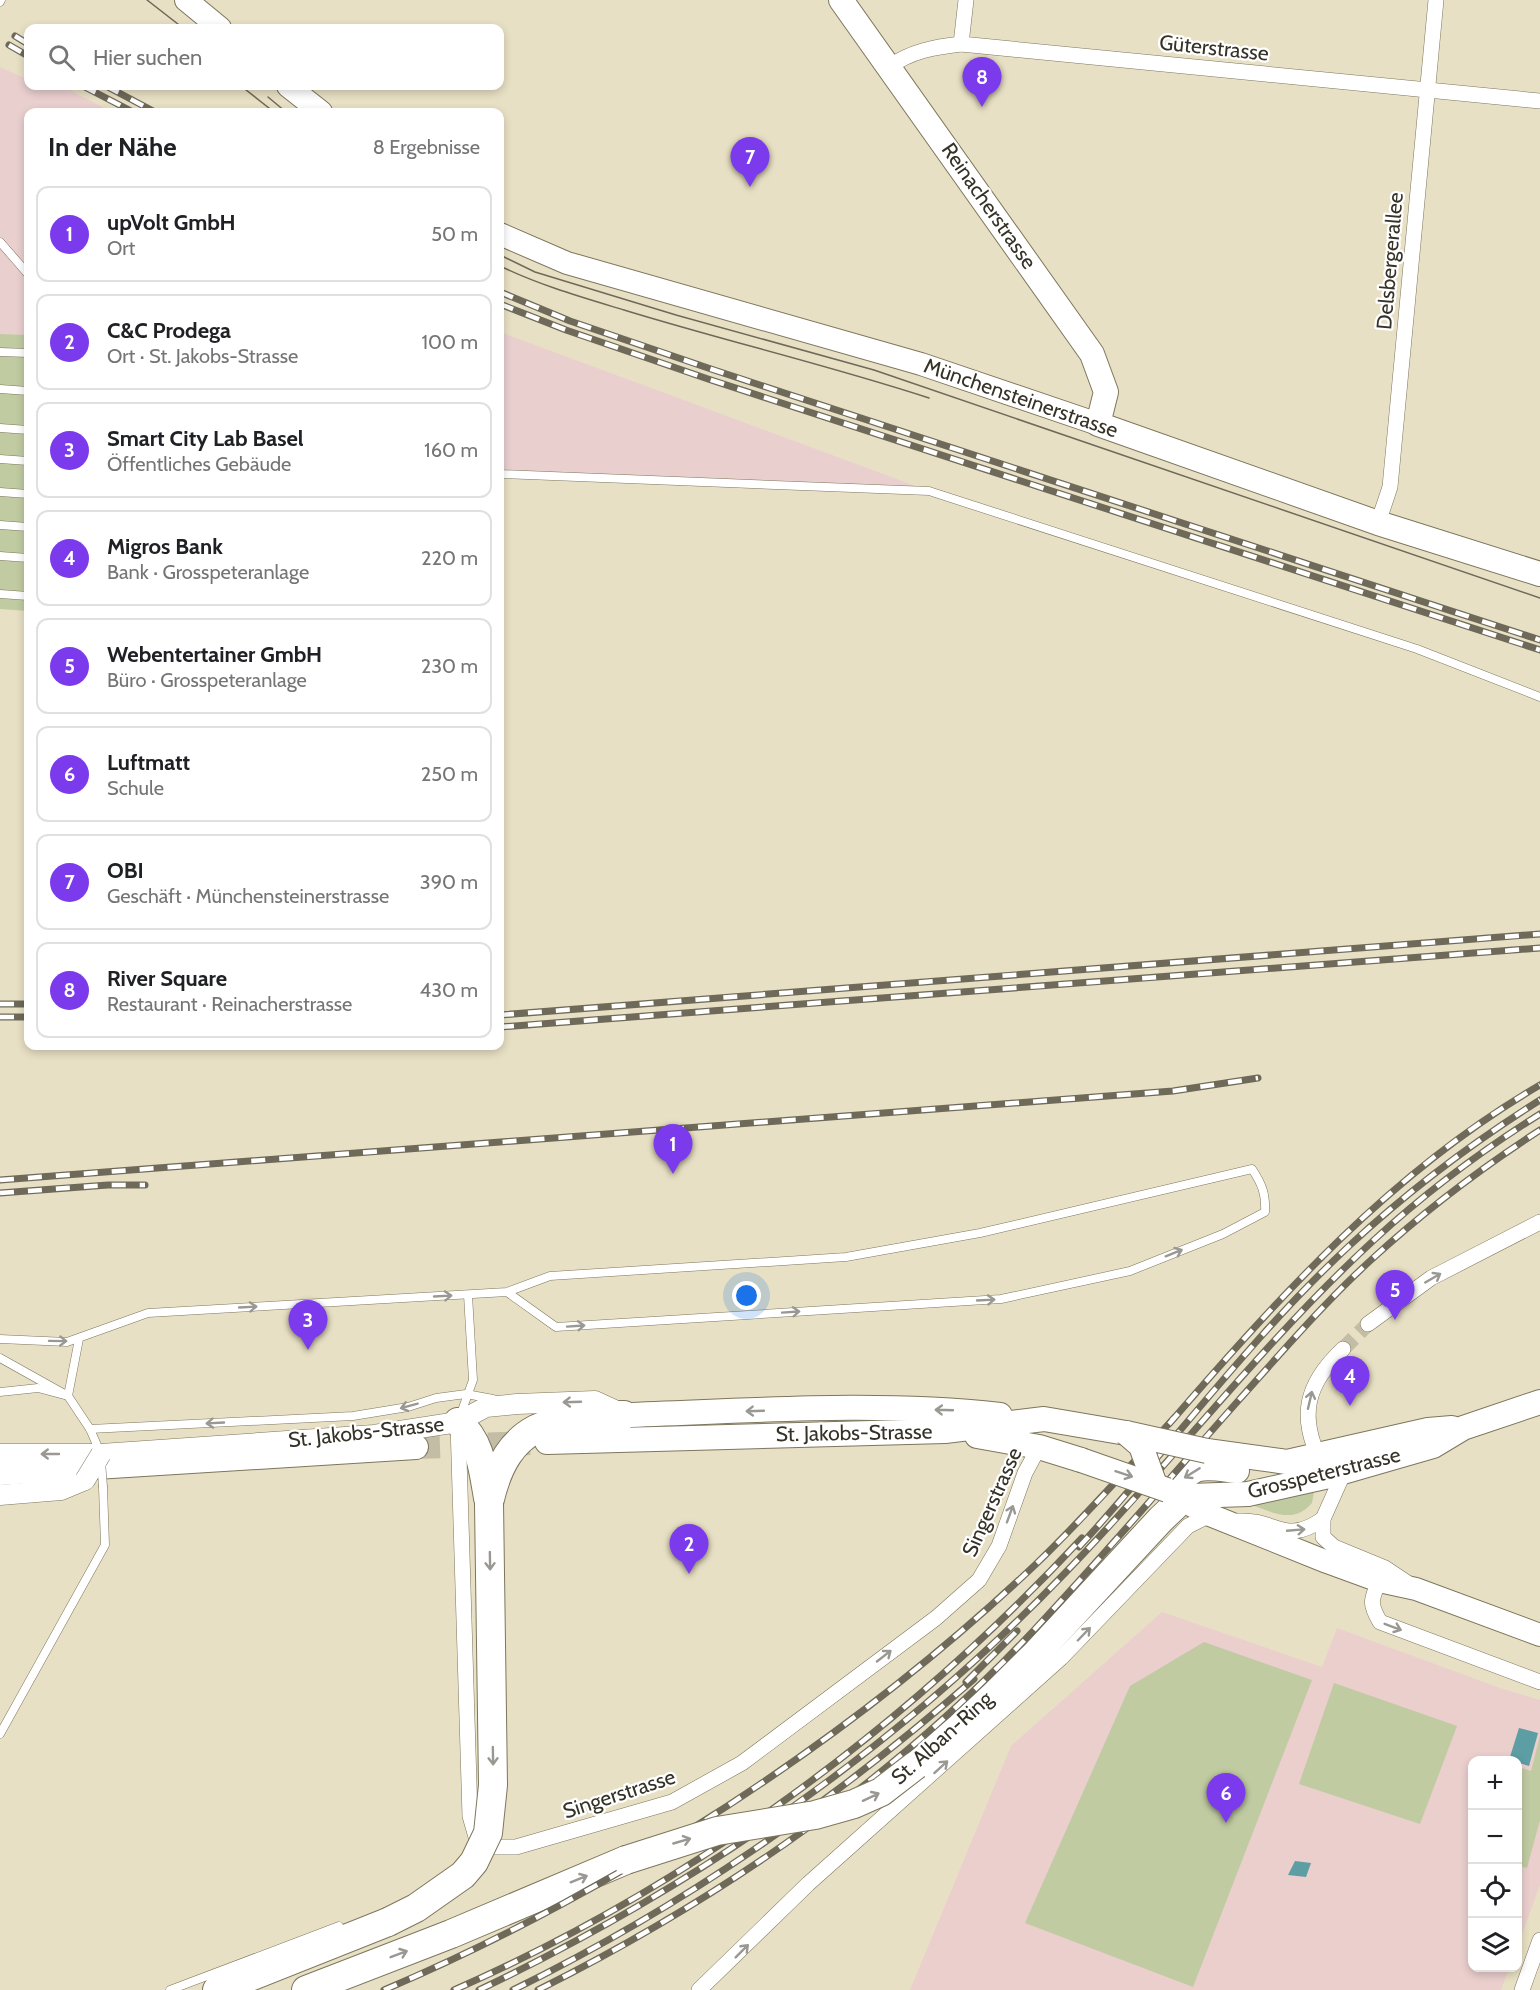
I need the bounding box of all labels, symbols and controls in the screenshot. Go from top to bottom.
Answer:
search box [24,24,504,90]
street label: Güterstrasse [1158,29,1270,66]
icon: search [45,41,78,74]
text: Hier suchen [93,44,202,71]
pin: 8 [962,57,1002,107]
text: In der Nähe [48,131,177,163]
text: 8 Ergebnisse [373,135,480,159]
pin: 7 [730,138,770,187]
street label: Reinacherstrasse [937,138,1042,274]
street label: Delsbergerallee [1371,191,1408,331]
text: upVolt GmbH [107,209,236,236]
text: 1 [66,222,73,246]
text: 50 m [431,222,478,246]
text: Ort [107,236,135,260]
text: C&C Prodega [107,317,231,344]
text: 2 [64,330,75,354]
text: 100 m [422,330,478,354]
text: Ort · St. Jakobs-Strasse [107,344,298,368]
street label: Münchensteinerstrasse [921,353,1122,443]
text: Smart City Lab Basel [107,425,304,452]
text: 3 [64,438,75,462]
text: 160 m [424,438,478,462]
text: Öffentliches Gebäude [107,452,291,476]
text: Migros Bank [107,533,223,560]
text: 4 [63,546,76,570]
text: 220 m [421,546,478,570]
text: Bank · Grosspeteranlage [107,560,309,584]
text: Webentertainer GmbH [107,641,322,668]
text: 5 [64,654,75,678]
text: 230 m [421,654,478,678]
text: Büro · Grosspeteranlage [107,668,307,692]
text: Luftmatt [107,749,190,776]
text: 6 [64,762,75,786]
text: 250 m [421,762,478,786]
text: Schule [107,776,164,800]
text: OBI [107,857,144,884]
text: 7 [64,870,75,894]
text: 390 m [420,870,478,894]
text: Geschäft · Münchensteinerstrasse [107,884,389,908]
text: River Square [107,965,227,992]
text: 8 [63,978,76,1002]
text: 430 m [420,978,478,1002]
text: Restaurant · Reinacherstrasse [107,992,352,1016]
pin: 1 [654,1124,692,1174]
one-way arrow [1165,1247,1183,1258]
pin: 5 [1376,1270,1414,1320]
one-way arrow [1424,1272,1441,1284]
your location [732,1281,761,1310]
one-way arrow [432,1290,452,1301]
one-way arrow [975,1294,995,1305]
pin: 3 [288,1300,328,1350]
one-way arrow [237,1301,257,1312]
one-way arrow [781,1306,801,1317]
one-way arrow [565,1320,585,1331]
one-way arrow [48,1335,68,1347]
pin: 4 [1330,1356,1370,1406]
one-way arrow [1305,1391,1316,1411]
one-way arrow [563,1396,583,1407]
one-way arrow [400,1401,419,1413]
one-way arrow [746,1405,766,1416]
one-way arrow [935,1405,955,1416]
street label: St. Jakobs-Strasse [287,1411,445,1452]
one-way arrow [206,1418,226,1429]
street label: St. Jakobs-Strasse [776,1419,933,1446]
street label: Grosspeterstrasse [1245,1441,1403,1504]
street label: Singerstrasse [956,1443,1027,1560]
one-way arrow [41,1448,61,1460]
one-way arrow [1183,1467,1200,1480]
one-way arrow [1114,1469,1133,1480]
one-way arrow [1006,1505,1017,1524]
pin: 2 [670,1524,708,1574]
one-way arrow [1286,1525,1306,1536]
one-way arrow [484,1551,495,1571]
one-way arrow [1383,1622,1401,1633]
one-way arrow [1076,1626,1091,1641]
one-way arrow [876,1650,892,1663]
street label: St. Alban-Ring [886,1685,998,1790]
one-way arrow [487,1746,499,1766]
map controls [1468,1756,1522,1972]
button: + [1468,1756,1522,1810]
one-way arrow [933,1760,948,1774]
street label: Singerstrasse [560,1764,678,1823]
pin: 6 [1206,1774,1246,1823]
one-way arrow [861,1790,879,1802]
button: − [1468,1810,1522,1864]
one-way arrow [672,1835,691,1846]
button: locate [1468,1864,1522,1918]
one-way arrow [569,1872,588,1883]
button: layers [1468,1918,1522,1972]
one-way arrow [735,1943,750,1958]
one-way arrow [389,1948,408,1959]

